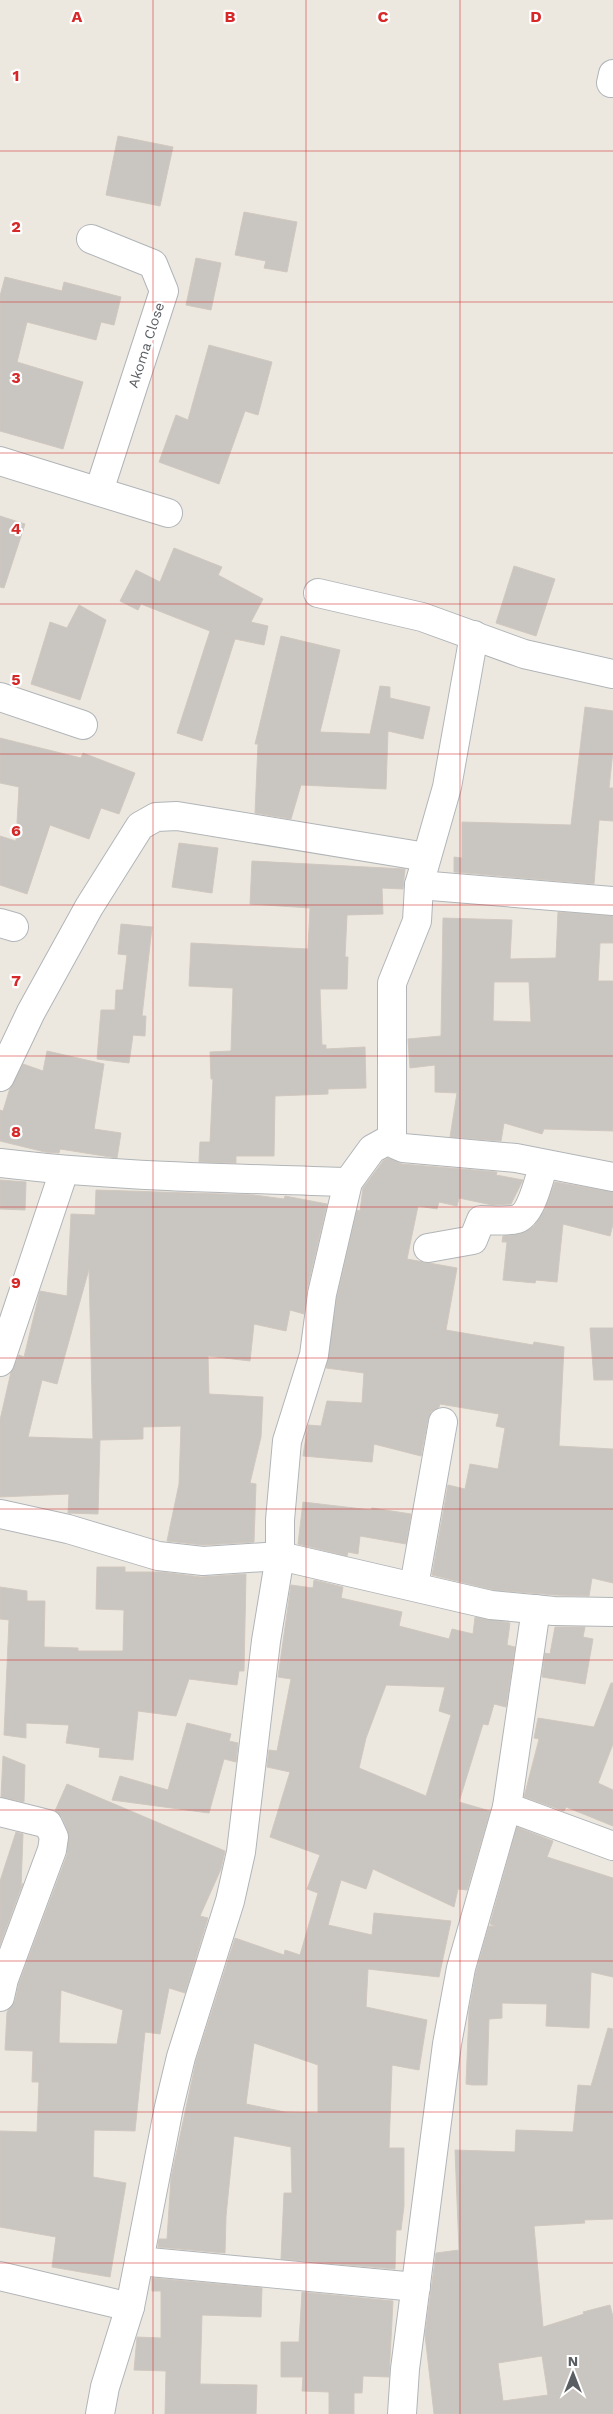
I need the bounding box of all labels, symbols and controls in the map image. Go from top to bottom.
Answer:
text: A [72,7,83,26]
text: B [225,7,236,26]
text: C [378,7,389,26]
text: D [530,7,542,26]
text: 1 [13,66,19,85]
text: 2 [11,217,21,236]
street label: Akoma Close [125,300,167,390]
text: 3 [11,368,21,387]
text: 4 [11,519,21,538]
text: 5 [11,670,21,689]
text: 6 [11,821,21,840]
text: 7 [11,971,21,990]
text: 8 [11,1122,21,1141]
text: 9 [11,1273,21,1292]
north arrow [548,2349,598,2399]
text: N [568,2353,578,2369]

